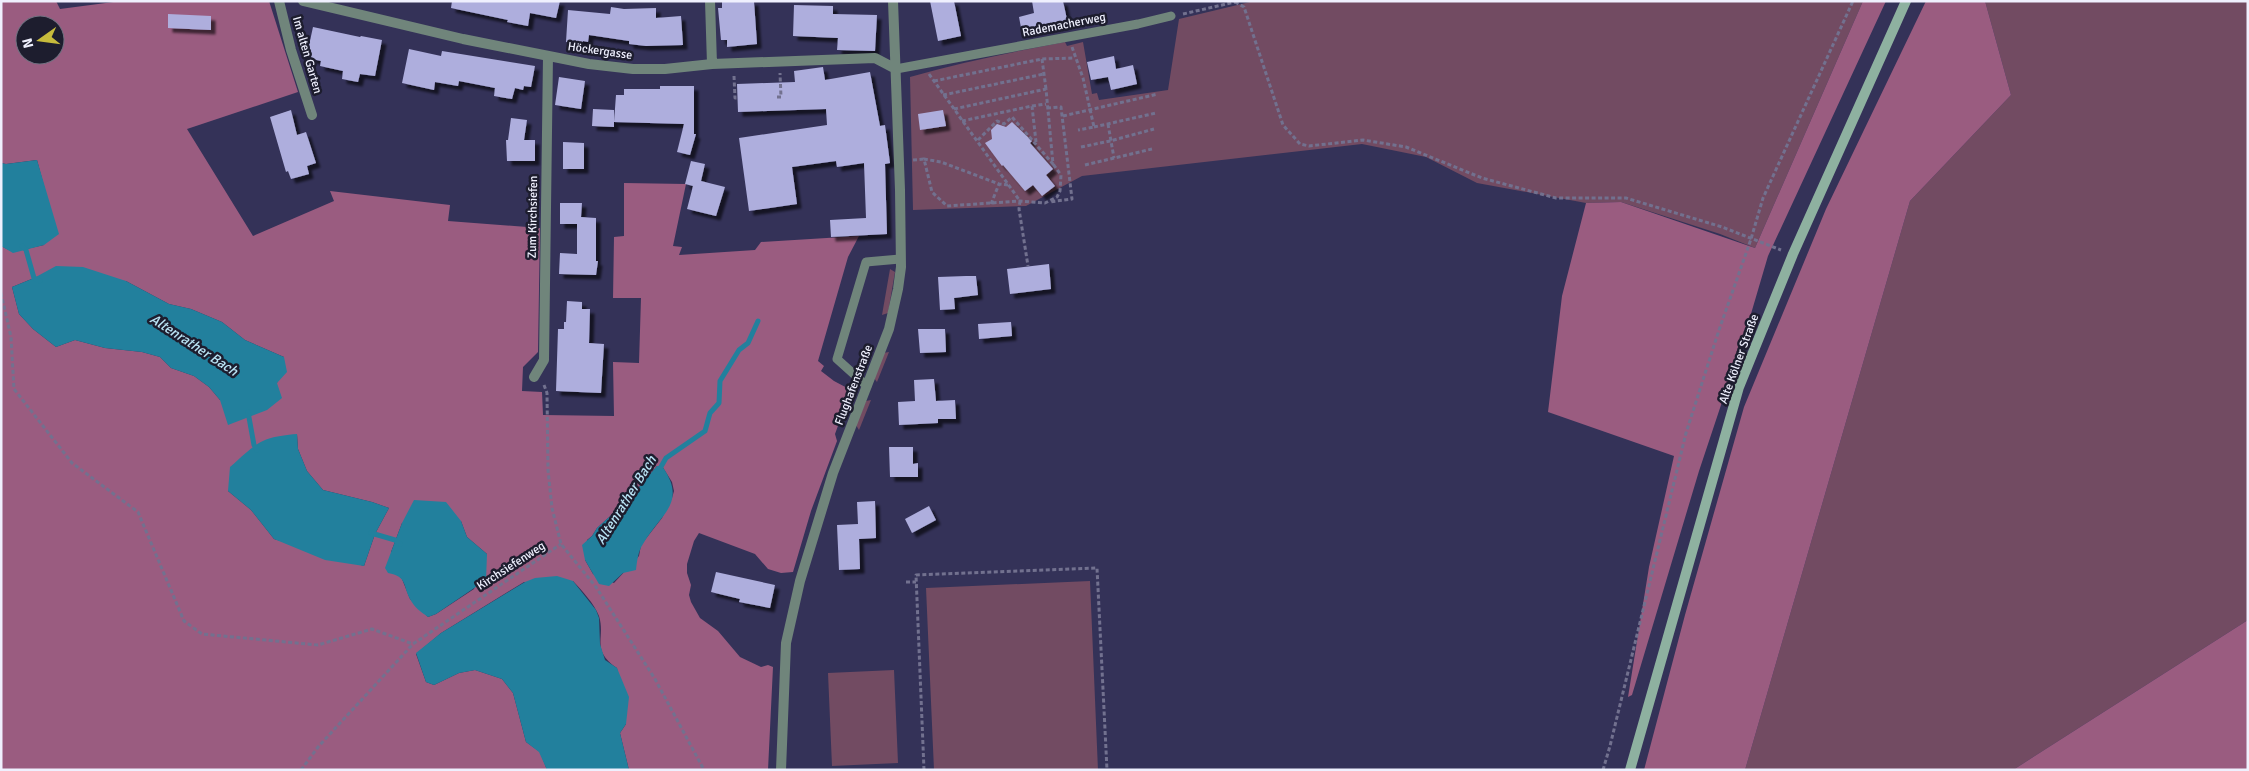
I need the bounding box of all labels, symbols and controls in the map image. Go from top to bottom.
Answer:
street label: Rademacherweg [1021,10,1107,40]
north arrow [15,15,65,65]
street label: Im alten Garten [289,15,325,95]
text: N [18,36,37,50]
street label: Höckergasse [567,39,633,63]
street label: Zum Kirchsiefen [525,175,541,259]
water label: Altenrather Bach [147,310,241,380]
street label: Alte Kölner Straße [1716,312,1762,406]
street label: Flughafenstraße [832,343,876,427]
water label: Altenrather Bach [592,452,660,547]
street label: Kirchsiefenweg [474,538,548,594]

